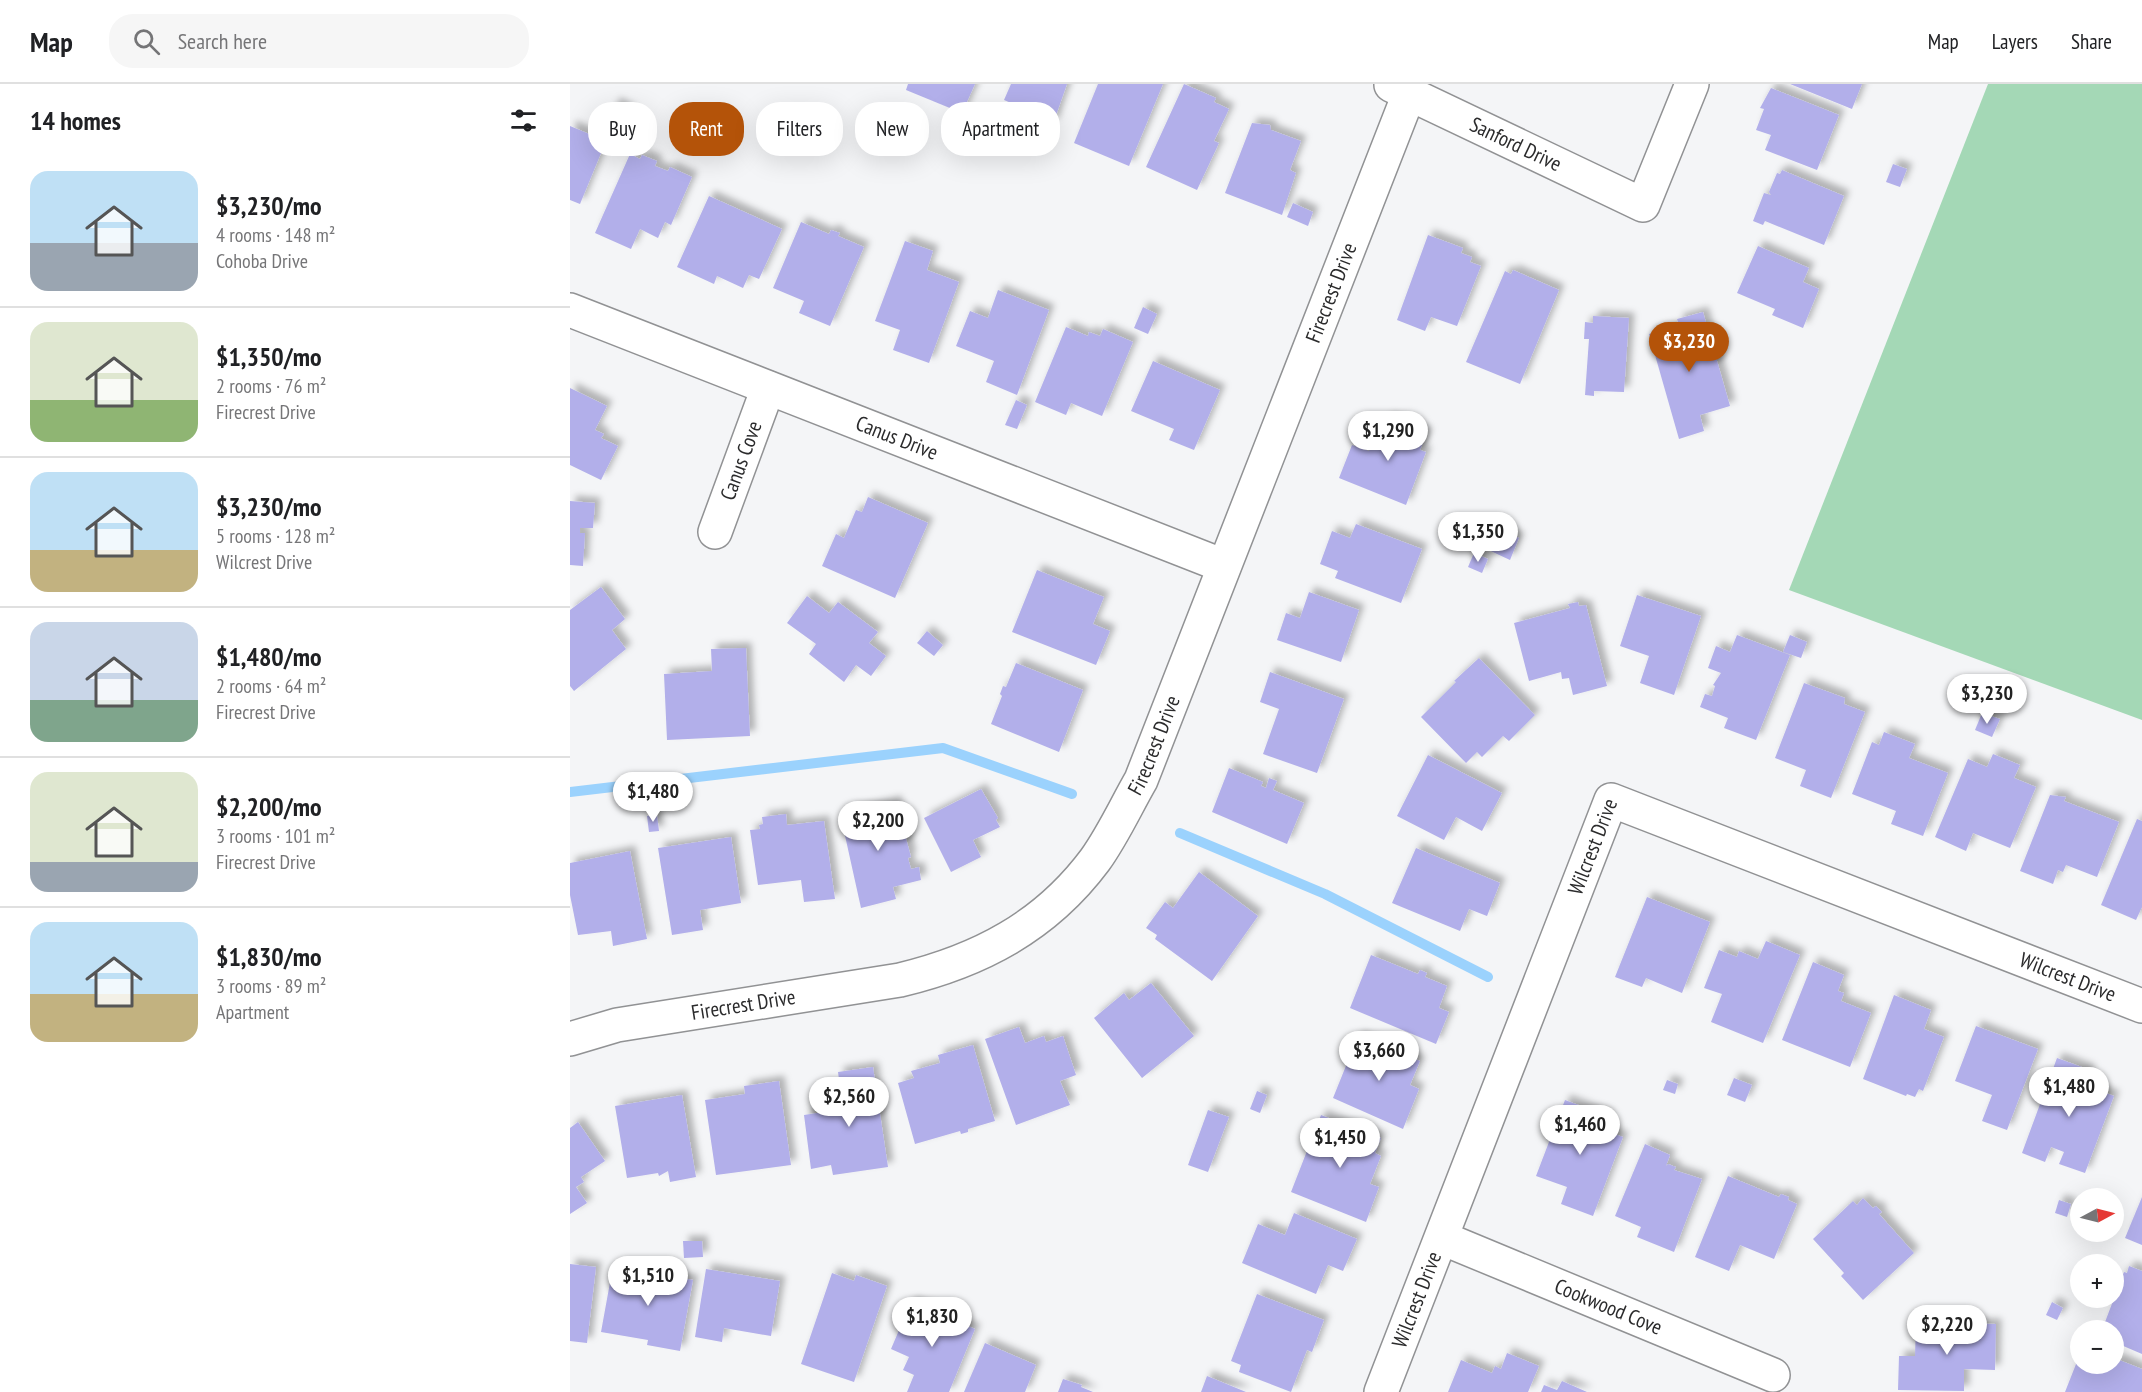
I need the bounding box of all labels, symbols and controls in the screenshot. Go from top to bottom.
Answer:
search box [109,14,529,68]
text: Map [30,23,73,60]
icon: search [130,25,163,58]
text: Search here [178,27,267,55]
text: Map [1928,28,1959,55]
text: Layers [1992,28,2038,55]
text: Share [2071,28,2112,55]
chip: Buy [588,102,657,156]
chip: Rent [669,102,744,156]
chip: Filters [756,102,843,156]
chip: New [855,102,929,156]
chip: Apartment [941,102,1060,156]
text: 14 homes [30,104,121,137]
icon: filters [507,104,540,137]
street label: Sanford Drive [1466,111,1566,177]
text: $3,230/mo [216,189,322,222]
icon: home [78,195,150,267]
text: 4 rooms · 148 m² [216,222,335,248]
street label: Firecrest Drive [1299,239,1363,346]
text: Cohoba Drive [216,248,308,274]
pin: $3,230 [1640,322,1738,373]
text: $3,230 [1663,328,1715,354]
text: $1,350/mo [216,340,322,373]
icon: home [78,346,150,418]
text: 2 rooms · 76 m² [216,373,326,399]
text: Firecrest Drive [216,399,316,425]
street label: Canus Drive [852,409,942,466]
pin: $1,290 [1339,411,1437,462]
street label: Canus Cove [714,417,768,504]
text: $1,290 [1362,417,1414,443]
text: $3,230/mo [216,490,322,523]
icon: home [78,496,150,568]
pin: $1,350 [1429,512,1527,563]
text: $1,350 [1452,518,1504,544]
text: 5 rooms · 128 m² [216,523,335,549]
text: Wilcrest Drive [216,549,312,575]
text: $1,480/mo [216,640,322,673]
icon: home [78,646,150,718]
text: 2 rooms · 64 m² [216,673,326,699]
pin: $3,230 [1938,674,2036,725]
text: $3,230 [1961,680,2013,706]
street label: Firecrest Drive [1121,691,1186,800]
text: Firecrest Drive [216,699,316,725]
pin: $1,480 [604,772,702,823]
text: $1,480 [627,778,679,804]
text: $2,200/mo [216,790,322,823]
street label: Wilcrest Drive [1562,795,1623,899]
icon: home [78,796,150,868]
pin: $2,200 [829,801,927,852]
text: $2,200 [852,807,904,833]
text: 3 rooms · 101 m² [216,823,335,849]
text: Firecrest Drive [216,849,316,875]
text: $1,830/mo [216,940,322,973]
icon: home [78,946,150,1018]
street label: Wilcrest Drive [2016,946,2120,1008]
text: 3 rooms · 89 m² [216,973,326,999]
street label: Firecrest Drive [689,983,797,1026]
text: Apartment [216,999,289,1025]
pin: $3,660 [1330,1031,1428,1082]
text: $3,660 [1353,1037,1405,1063]
pin: $1,480 [2020,1067,2118,1118]
text: $1,480 [2043,1073,2095,1099]
pin: $2,560 [800,1077,898,1128]
text: $2,560 [823,1083,875,1109]
pin: $1,460 [1531,1105,1629,1156]
text: $1,460 [1554,1111,1606,1137]
pin: $1,450 [1291,1118,1389,1169]
text: $1,450 [1314,1124,1366,1150]
north arrow [2070,1188,2124,1242]
map controls [2070,1188,2124,1374]
street label: Wilcrest Drive [1386,1248,1447,1352]
button: + [2070,1254,2124,1308]
pin: $1,510 [599,1256,697,1307]
text: $1,510 [622,1262,674,1288]
street label: Cookwood Cove [1551,1272,1666,1341]
pin: $1,830 [883,1297,981,1348]
text: $1,830 [906,1303,958,1329]
pin: $2,220 [1898,1305,1996,1356]
text: $2,220 [1921,1311,1973,1337]
button: − [2070,1320,2124,1374]

